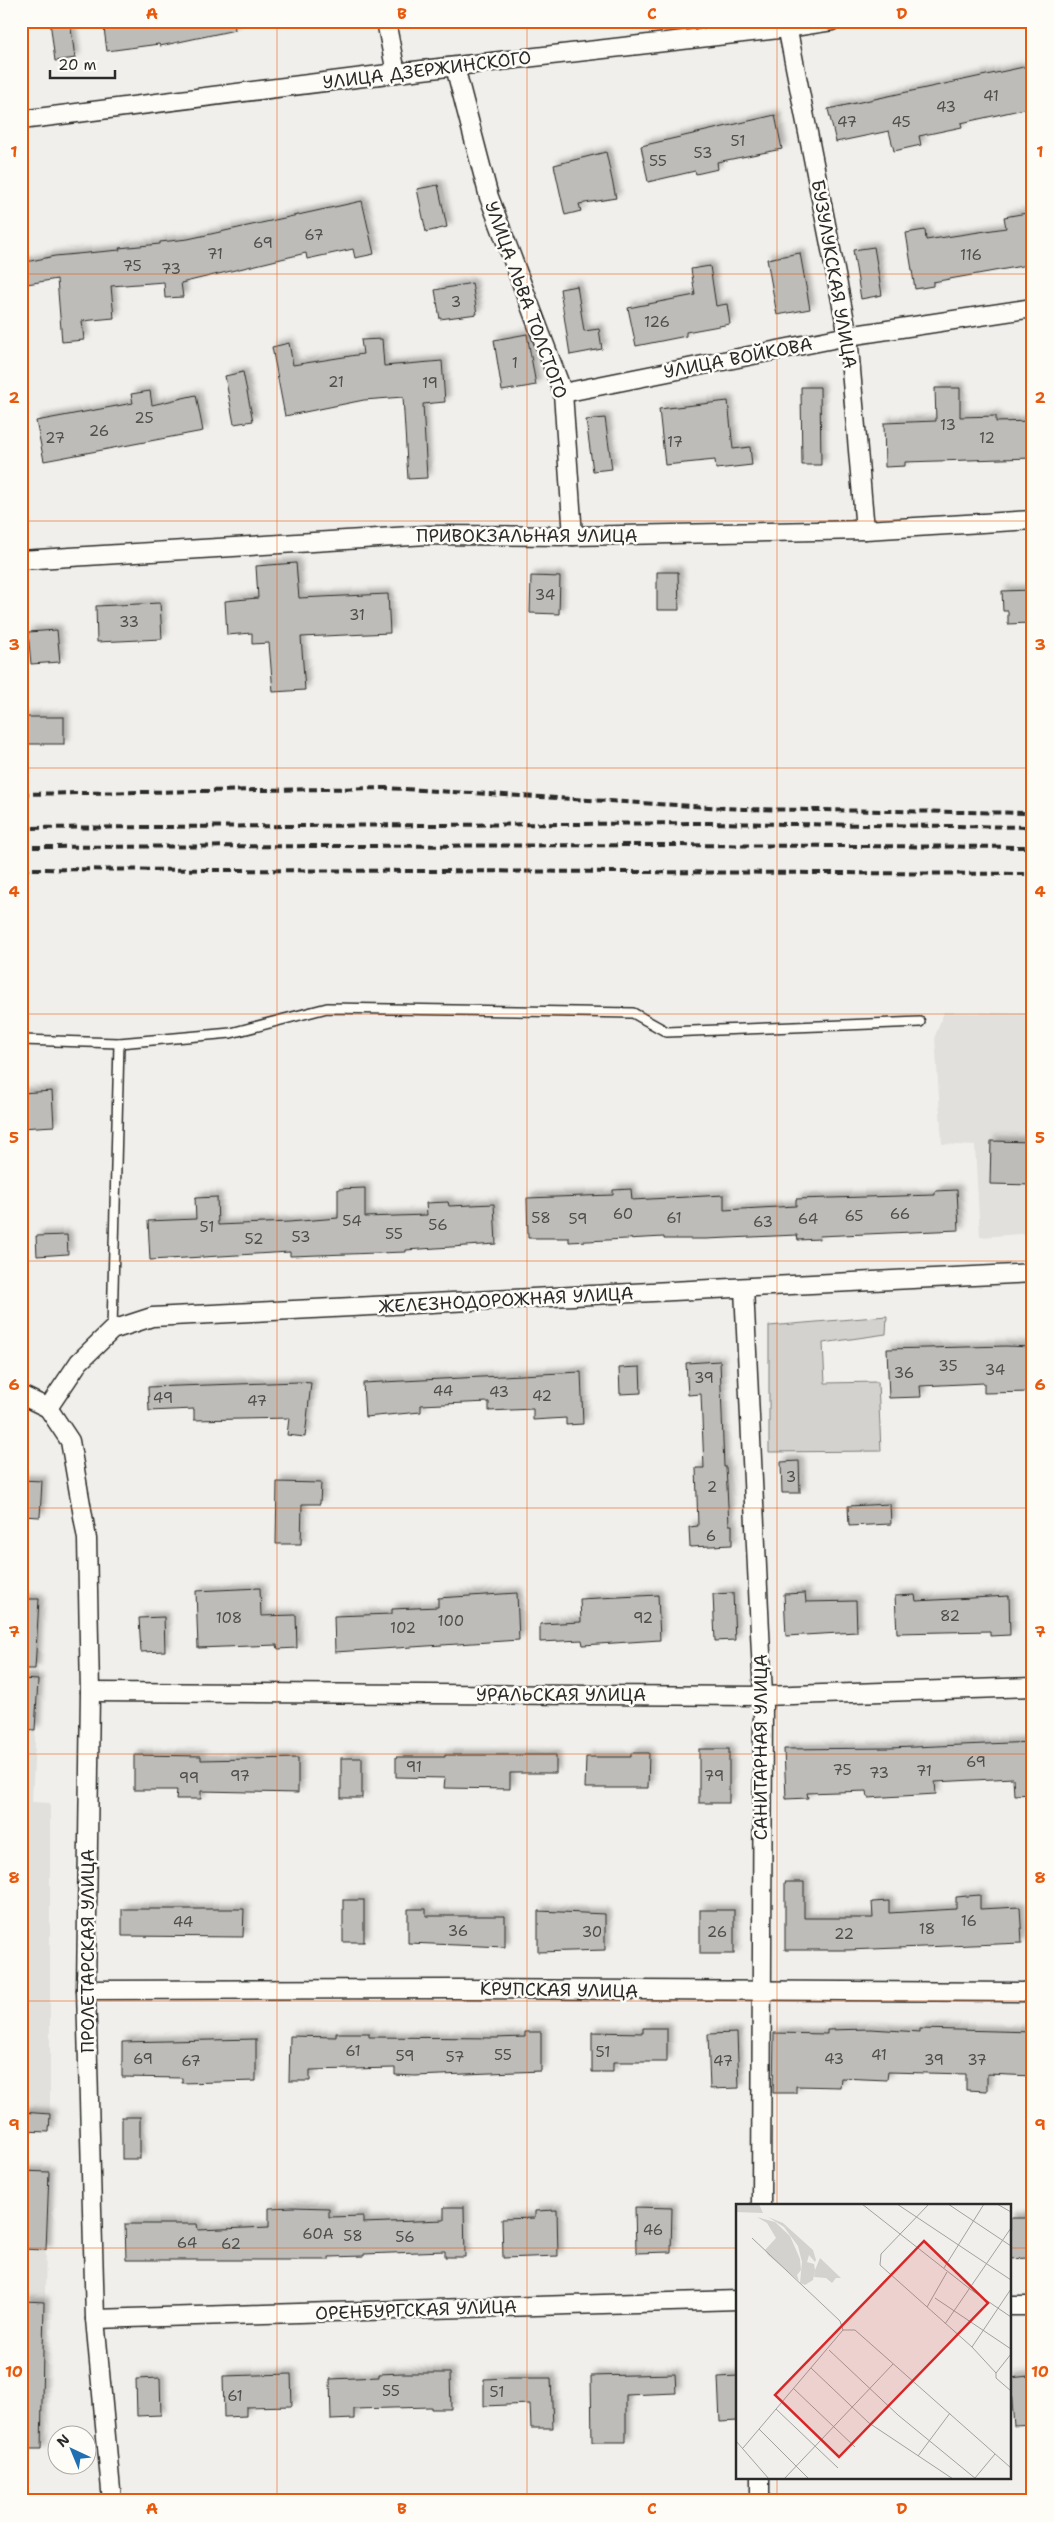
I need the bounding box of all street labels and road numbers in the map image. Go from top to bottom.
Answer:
street label: УЛИЦА ДЗЕРЖИНСКОГО [321,45,533,95]
street label: БУЗУЛУКСКАЯ УЛИЦА [806,178,862,370]
street label: УЛИЦА ЛЬВА ТОЛСТОГО [479,198,573,402]
street label: УЛИЦА ВОЙКОВА [662,332,814,384]
street label: ПРИВОКЗАЛЬНАЯ УЛИЦА [416,524,638,548]
street label: ЖЕЛЕЗНОДОРОЖНАЯ УЛИЦА [378,1281,634,1319]
street label: САНИТАРНАЯ УЛИЦА [749,1654,773,1840]
street label: УРАЛЬСКАЯ УЛИЦА [476,1683,646,1707]
street label: ПРОЛЕТАРСКАЯ УЛИЦА [76,1849,100,2053]
street label: КРУПСКАЯ УЛИЦА [480,1977,638,2003]
street label: ОРЕНБУРГСКАЯ УЛИЦА [315,2294,517,2326]

